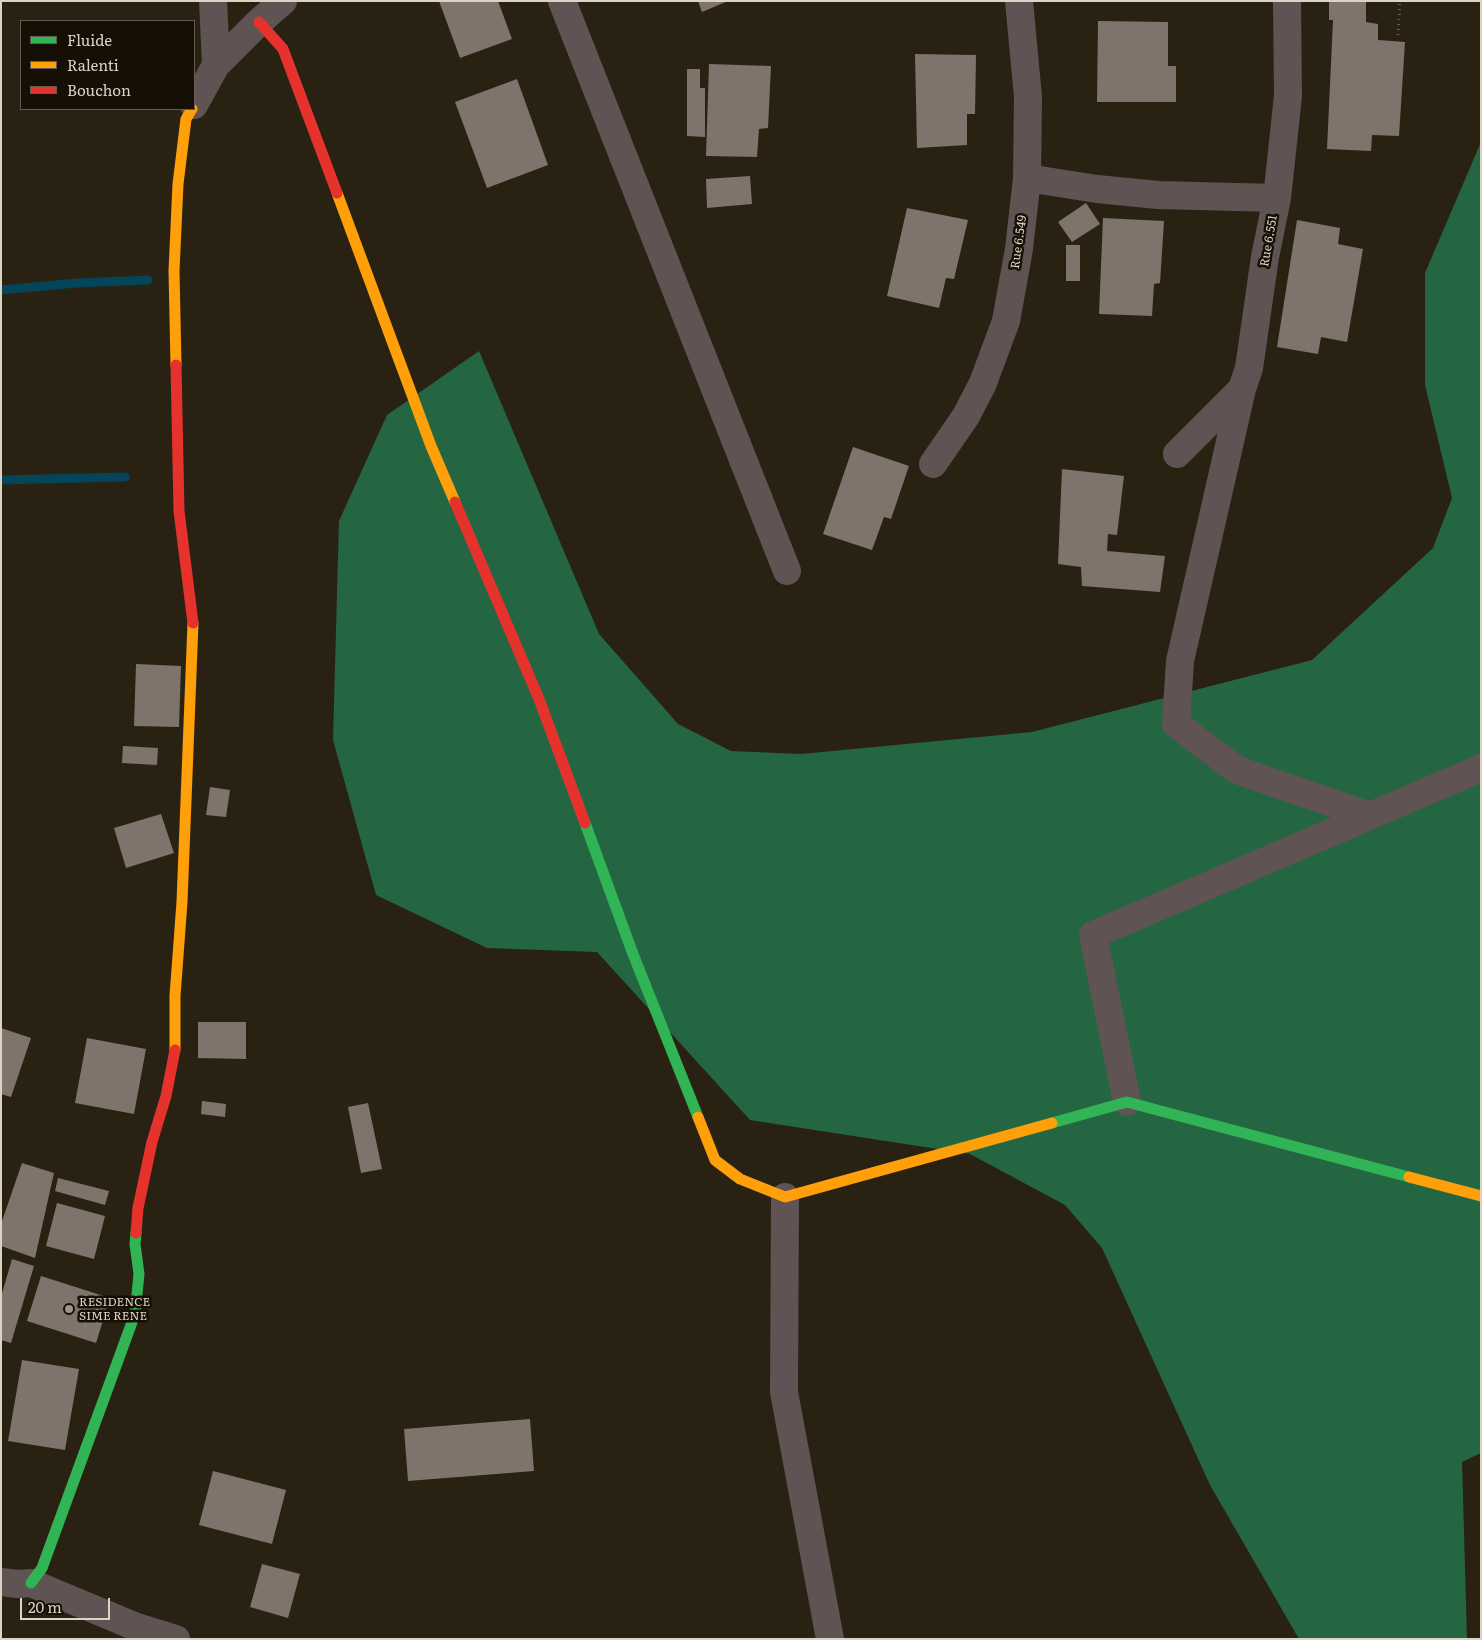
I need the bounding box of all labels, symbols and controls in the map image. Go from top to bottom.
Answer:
legend [20,20,195,110]
text: Fluide [67,28,112,51]
text: Ralenti [67,53,119,76]
text: Bouchon [67,78,131,101]
street label: Rue 6.549 [1008,214,1030,270]
street label: Rue 6.551 [1257,214,1281,268]
place label: RESIDENCE SIME RENE [79,1295,150,1323]
marker: RESIDENCE SIME RENE [63,1303,75,1315]
scale bar [22,1588,112,1620]
text: 20 m [28,1595,62,1618]

